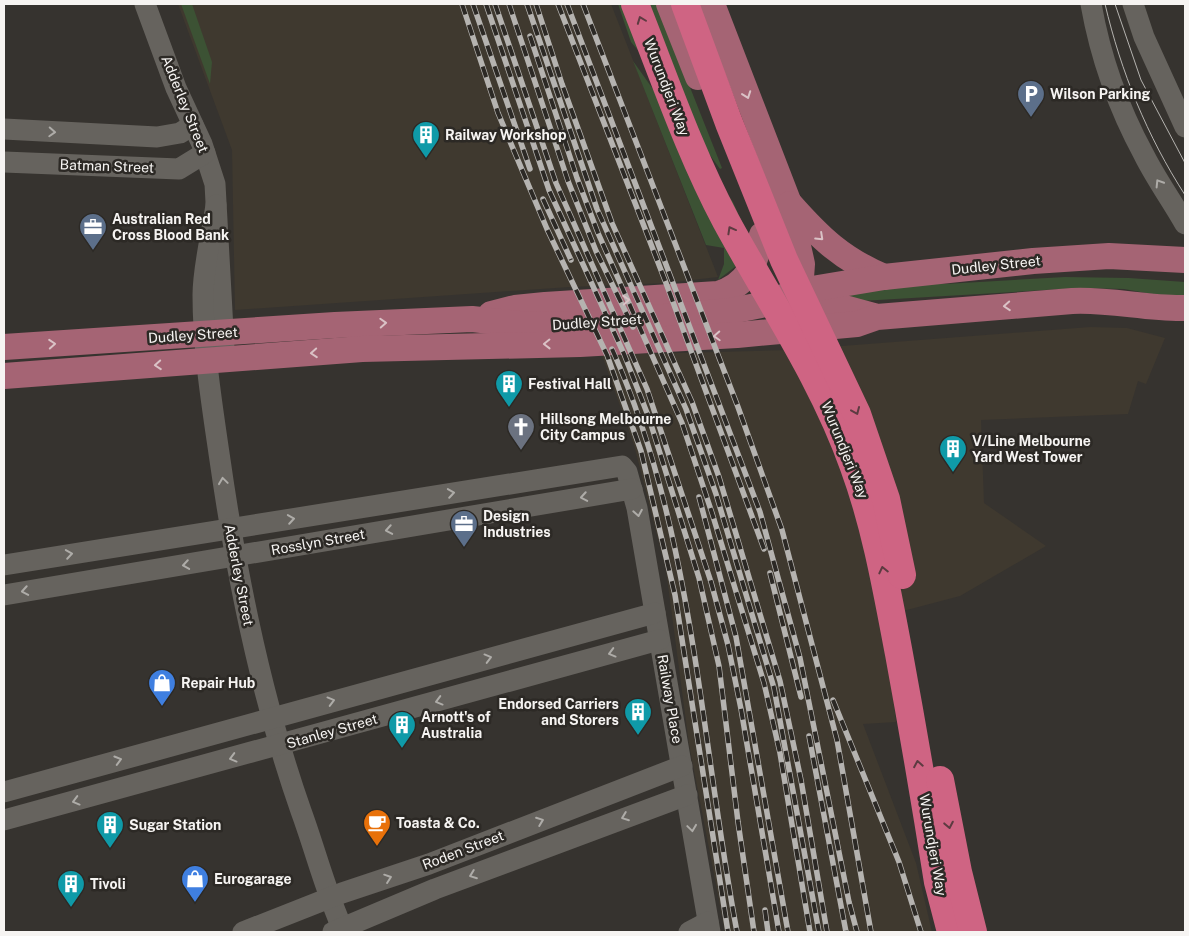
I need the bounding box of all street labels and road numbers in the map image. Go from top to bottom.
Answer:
street label: Wurundjeri Way [641,36,693,138]
street label: Adderley Street [158,53,212,155]
street label: Batman Street [60,156,154,176]
street label: Dudley Street [951,252,1041,278]
street label: Dudley Street [552,311,642,333]
street label: Dudley Street [148,324,238,346]
street label: Wurundjeri Way [818,399,872,501]
street label: Adderley Street [221,523,257,627]
street label: Rosslyn Street [270,526,366,558]
street label: Railway Place [654,653,686,745]
street label: Stanley Street [285,710,379,752]
street label: Wurundjeri Way [916,793,950,898]
street label: Roden Street [420,827,506,873]

